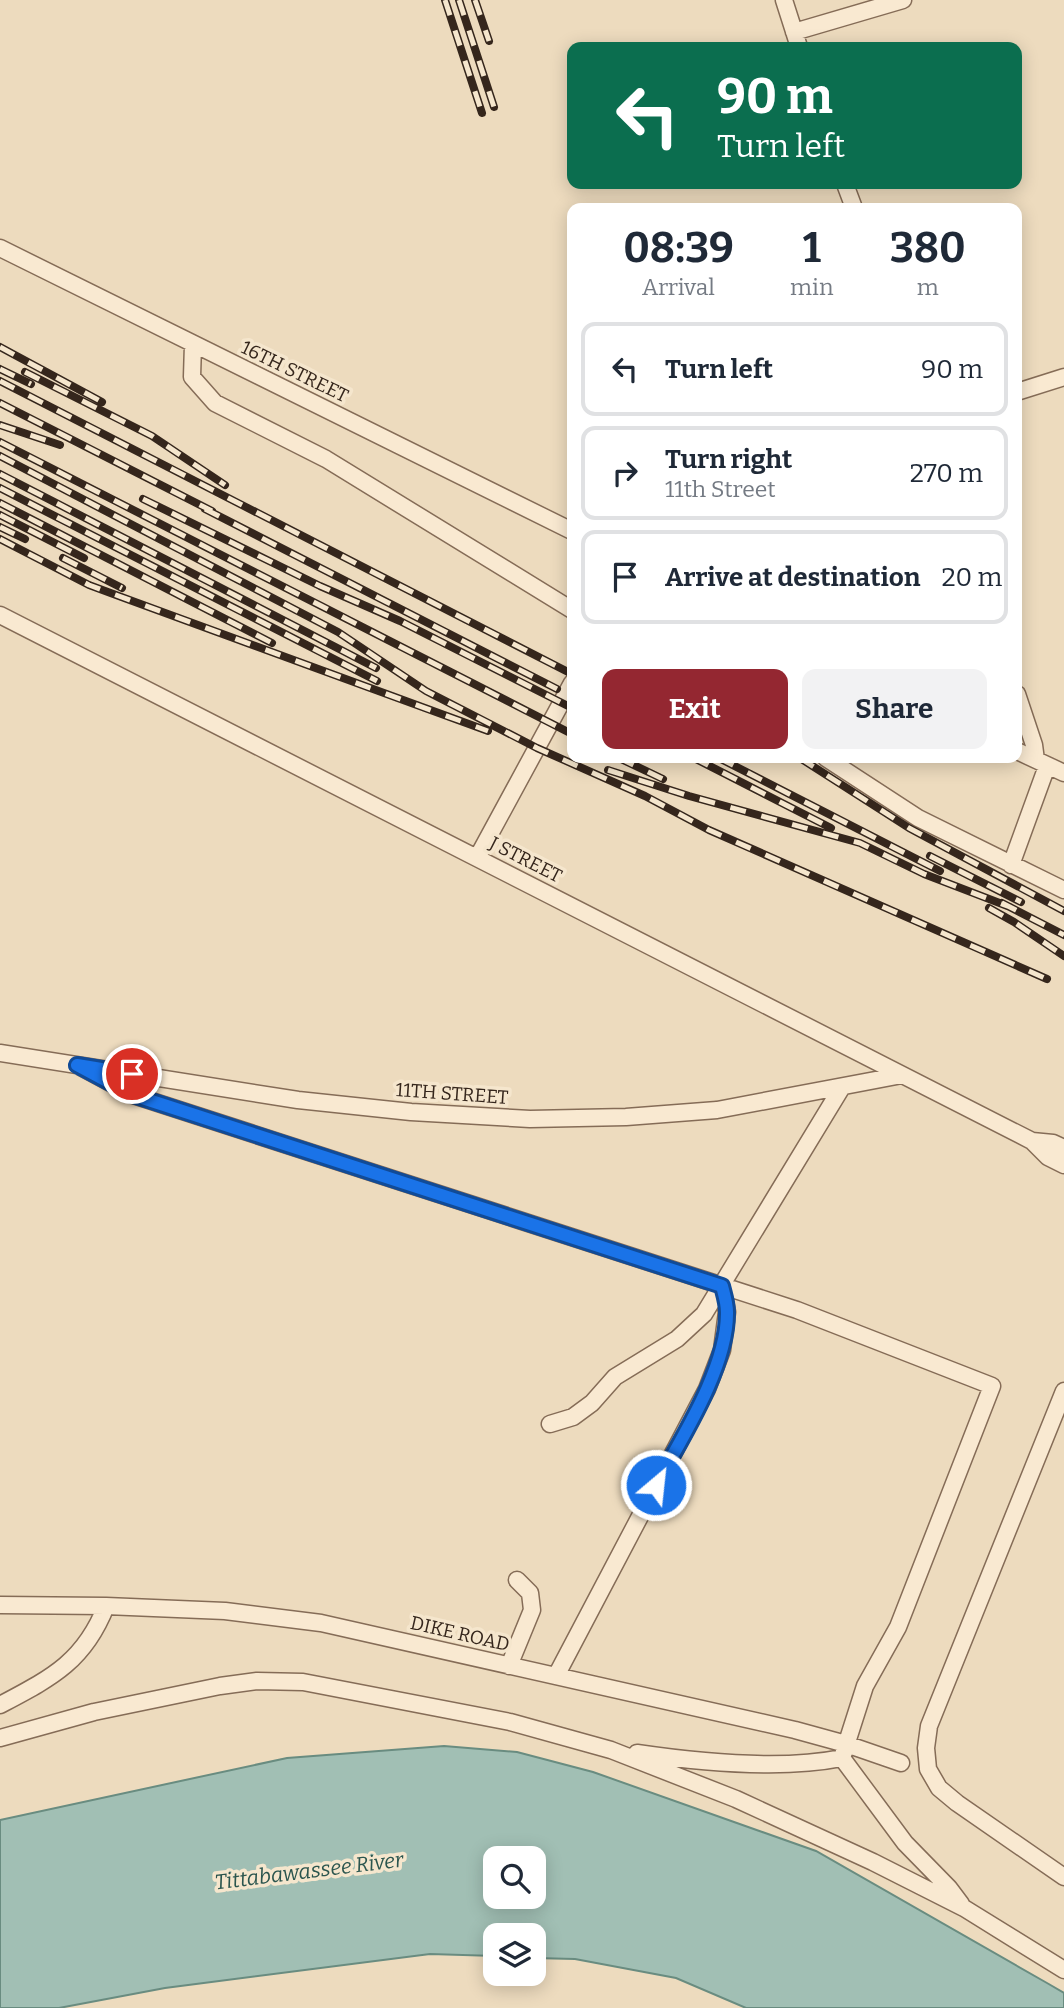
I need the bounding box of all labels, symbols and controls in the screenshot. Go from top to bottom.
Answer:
text: 90 m [717,67,833,126]
icon: left [602,70,693,161]
text: Turn left [717,127,845,165]
text: 08:39 [623,223,734,273]
text: 1 [803,223,821,273]
text: 380 [890,223,966,273]
text: Arrival [642,273,715,301]
text: min [790,273,833,301]
text: m [917,273,939,301]
street label: 16TH STREET [237,336,352,407]
icon: left [606,350,644,388]
text: Turn left [665,354,773,385]
text: 90 m [921,354,983,385]
text: Turn right [665,444,792,475]
icon: right [606,454,644,492]
text: 270 m [910,458,983,489]
text: 11th Street [665,475,776,503]
icon: arrive [606,558,644,596]
text: Arrive at destination [665,562,920,593]
text: 20 m [941,562,1002,593]
button: Exit [602,669,788,749]
button: Share [802,669,987,749]
street label: J STREET [485,831,566,887]
pin [102,1044,162,1104]
icon: arrive [113,1055,151,1093]
street label: 11TH STREET [395,1078,509,1109]
position arrow [619,1448,693,1522]
street label: DIKE ROAD [408,1611,512,1656]
water label: Tittabawassee River [213,1846,406,1895]
map controls [483,1846,546,1986]
button: search [483,1846,546,1909]
button: layers [483,1923,546,1986]

